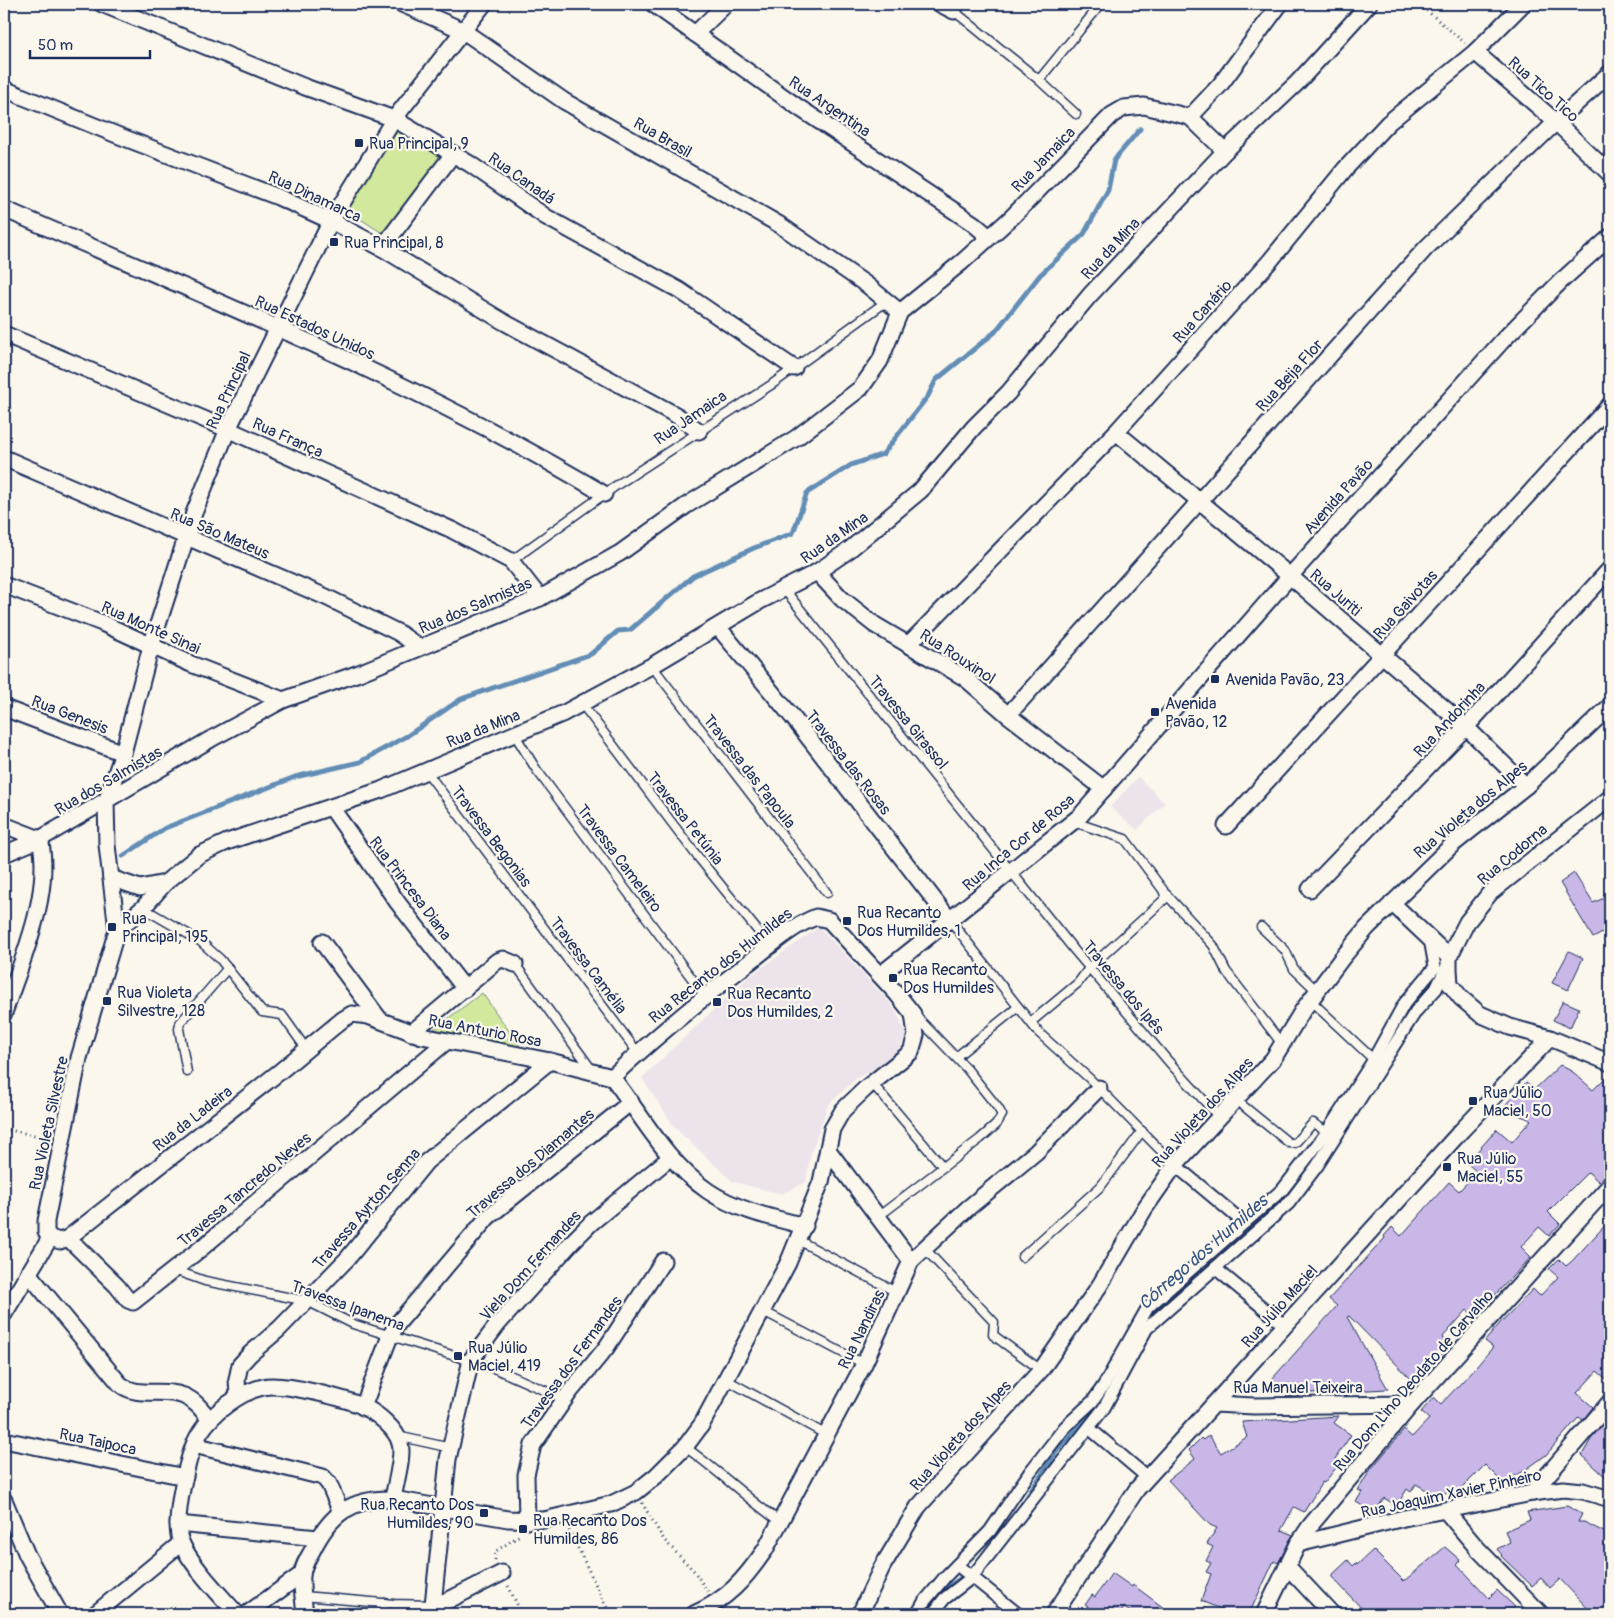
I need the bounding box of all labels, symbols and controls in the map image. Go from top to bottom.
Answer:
scale bar [30,28,150,60]
text: 50 m [38,36,73,55]
street label: Rua Tico Tico [1504,53,1583,127]
street label: Rua Argentina [785,72,874,142]
street label: Rua Brasil [630,113,695,163]
street label: Rua Jamaica [1008,123,1080,197]
place label: Rua Principal, 9 [369,134,469,154]
marker: Rua Principal, 9 [353,137,365,149]
street label: Rua Canadá [484,149,559,209]
street label: Rua Dinamarca [265,167,364,227]
street label: Rua da Mina [1077,213,1145,284]
place label: Rua Principal, 8 [344,233,444,253]
marker: Rua Principal, 8 [328,236,340,248]
street label: Rua Canário [1169,275,1237,348]
street label: Rua Estados Unidos [251,291,378,364]
street label: Rua Beija Flor [1252,335,1328,416]
street label: Rua Principal [202,348,256,433]
street label: Rua Jamaica [650,386,731,449]
street label: Rua França [249,413,326,462]
street label: Avenida Pavão [1300,455,1378,538]
street label: Rua São Mateus [167,504,272,564]
street label: Rua da Mina [797,507,872,568]
street label: Rua Juriti [1305,565,1365,621]
street label: Rua Gaivotas [1369,566,1442,643]
street label: Rua dos Salmistas [416,573,535,639]
street label: Rua Monte Sinai [98,597,203,659]
street label: Rua Rouxinol [916,625,999,689]
place label: Avenida Pavão, 23 [1225,670,1345,690]
street label: Travessa Girassol [864,672,952,774]
marker: Avenida Pavão, 23 [1209,673,1221,685]
street label: Rua Andorinha [1410,678,1490,762]
street label: Rua Genesis [28,691,111,739]
place label: Avenida Pavão, 12 [1165,694,1227,732]
street label: Rua da Mina [444,705,523,753]
street label: Travessa das Rosas [801,706,895,819]
marker: Avenida Pavão, 12 [1149,706,1161,718]
street label: Travessa das Papoula [699,711,800,832]
street label: Rua dos Salmistas [51,742,166,820]
street label: Rua Violeta dos Alpes [1410,757,1531,863]
street label: Travessa Petúnia [643,768,728,869]
street label: Travessa Begonias [447,782,536,891]
street label: Rua Inca Cor de Rosa [958,790,1079,896]
street label: Travessa Cameleiro [572,801,666,917]
street label: Rua Codorna [1474,820,1552,890]
street label: Rua Princesa Diana [365,833,456,944]
place label: Rua Recanto Dos Humildes, 1 [857,903,961,941]
street label: Rua Recanto dos Humildes [645,904,796,1028]
place label: Rua Principal, 195 [122,909,208,947]
street label: Travessa Camélia [545,913,631,1018]
marker: Rua Recanto Dos Humildes, 1 [841,915,853,927]
marker: Rua Principal, 195 [106,921,118,933]
street label: Travessa dos Ipês [1078,937,1168,1039]
place label: Rua Recanto Dos Humildes [903,960,994,998]
marker: Rua Recanto Dos Humildes [887,972,899,984]
place label: Rua Violeta Silvestre, 128 [117,983,205,1021]
place label: Rua Recanto Dos Humildes, 2 [727,984,834,1022]
marker: Rua Violeta Silvestre, 128 [101,995,113,1007]
marker: Rua Recanto Dos Humildes, 2 [711,996,723,1008]
street label: Rua Anturio Rosa [426,1010,543,1052]
street label: Rua Violeta dos Alpes [1148,1053,1258,1172]
street label: Rua Violeta Silvestre [25,1054,73,1192]
street label: Rua da Ladeira [149,1082,236,1156]
place label: Rua Júlio Maciel, 50 [1483,1083,1552,1121]
marker: Rua Júlio Maciel, 50 [1467,1095,1479,1107]
street label: Travessa dos Diamantes [463,1105,599,1223]
street label: Travessa Tancredo Neves [174,1128,315,1251]
street label: Travessa Ayrton Senna [309,1144,425,1273]
place label: Rua Júlio Maciel, 55 [1457,1149,1524,1187]
marker: Rua Júlio Maciel, 55 [1441,1161,1453,1173]
water label: Córrego dos Humildes [1134,1189,1274,1315]
street label: Viela Dom Fernandes [476,1206,586,1325]
street label: Rua Júlio Maciel [1237,1261,1322,1352]
street label: Travessa Ipanema [288,1276,407,1336]
street label: Rua Dom Lino Deodato de Carvalho [1329,1285,1498,1476]
street label: Rua Nandiras [834,1286,890,1372]
street label: Travessa dos Fernandes [517,1292,627,1433]
place label: Rua Júlio Maciel, 419 [468,1338,541,1376]
marker: Rua Júlio Maciel, 419 [452,1350,464,1362]
street label: Rua Violeta dos Alpes [906,1376,1016,1495]
street label: Rua Manuel Teixeira [1233,1378,1363,1398]
street label: Rua Taipoca [57,1424,138,1460]
street label: Rua Joaquim Xavier Pinheiro [1359,1465,1544,1523]
place label: Rua Recanto Dos Humildes, 90 [360,1495,474,1533]
marker: Rua Recanto Dos Humildes, 90 [478,1507,490,1519]
place label: Rua Recanto Dos Humildes, 86 [533,1511,647,1549]
marker: Rua Recanto Dos Humildes, 86 [517,1523,529,1535]

